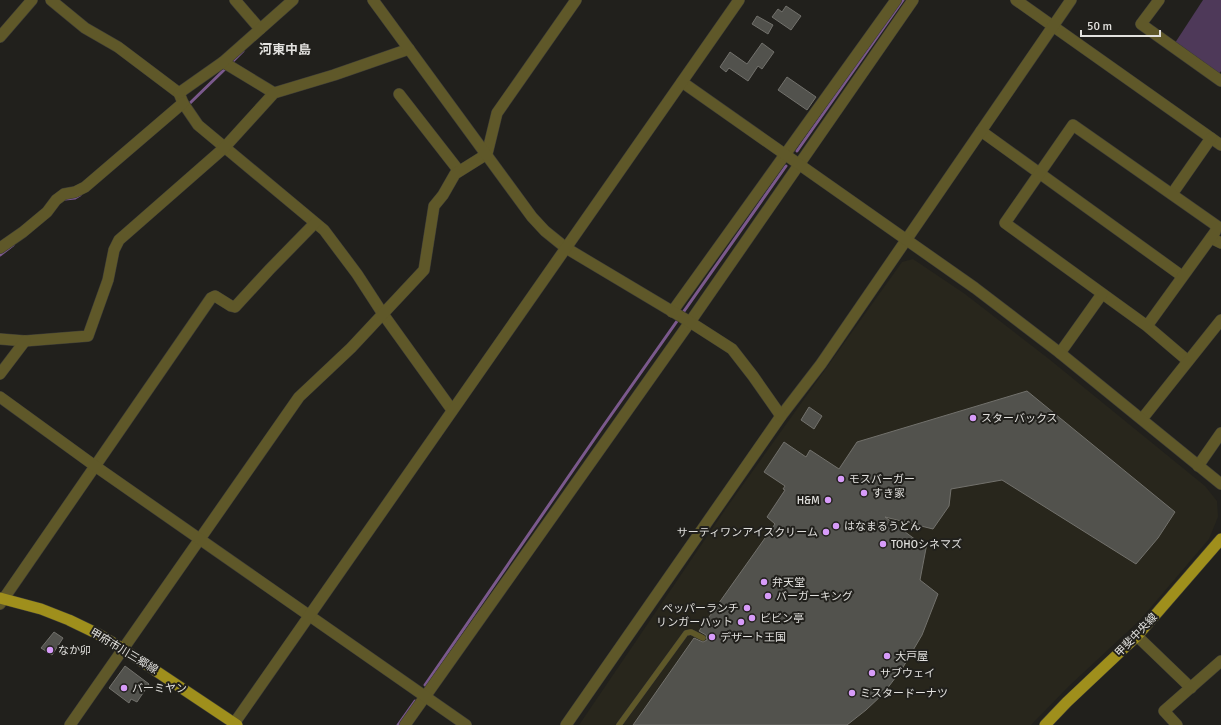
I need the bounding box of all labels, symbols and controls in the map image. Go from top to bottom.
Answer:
scale bar [1081,12,1160,38]
text: 50 m [1087,19,1112,34]
district label: 河東中島 [259,42,311,58]
place label: スターバックス [981,412,1058,425]
marker: スターバックス [968,413,978,423]
place label: モスバーガー [849,473,915,486]
marker: モスバーガー [836,474,846,484]
place label: すき家 [872,487,905,500]
marker: すき家 [859,488,869,498]
place label: H&M [797,494,820,507]
marker: H&M [823,495,833,505]
place label: はなまるうどん [844,520,921,533]
marker: はなまるうどん [831,521,841,531]
place label: サーティワンアイスクリーム [677,526,818,539]
marker: サーティワンアイスクリーム [821,527,831,537]
place label: TOHOシネマズ [891,538,962,551]
marker: TOHOシネマズ [878,539,888,549]
place label: 弁天堂 [772,576,805,589]
marker: 弁天堂 [759,577,769,587]
place label: バーガーキング [776,590,853,603]
marker: バーガーキング [763,591,773,601]
place label: ペッパーランチ [662,602,739,615]
marker: ペッパーランチ [742,603,752,613]
street label: 甲斐中央線 [1112,611,1160,659]
place label: ビビン亭 [760,612,804,625]
marker: ビビン亭 [747,613,757,623]
place label: リンガーハット [656,616,733,629]
marker: リンガーハット [736,617,746,627]
street label: 甲府市川三郷線 [88,626,160,676]
place label: デザート王国 [720,631,786,644]
marker: デザート王国 [707,632,717,642]
place label: なか卯 [58,644,91,657]
marker: なか卯 [45,645,55,655]
place label: 大戸屋 [895,650,928,663]
marker: 大戸屋 [882,651,892,661]
place label: サブウェイ [880,667,935,680]
marker: サブウェイ [867,668,877,678]
place label: バーミヤン [132,682,187,695]
marker: バーミヤン [119,683,129,693]
place label: ミスタードーナツ [860,687,948,700]
marker: ミスタードーナツ [847,688,857,698]

